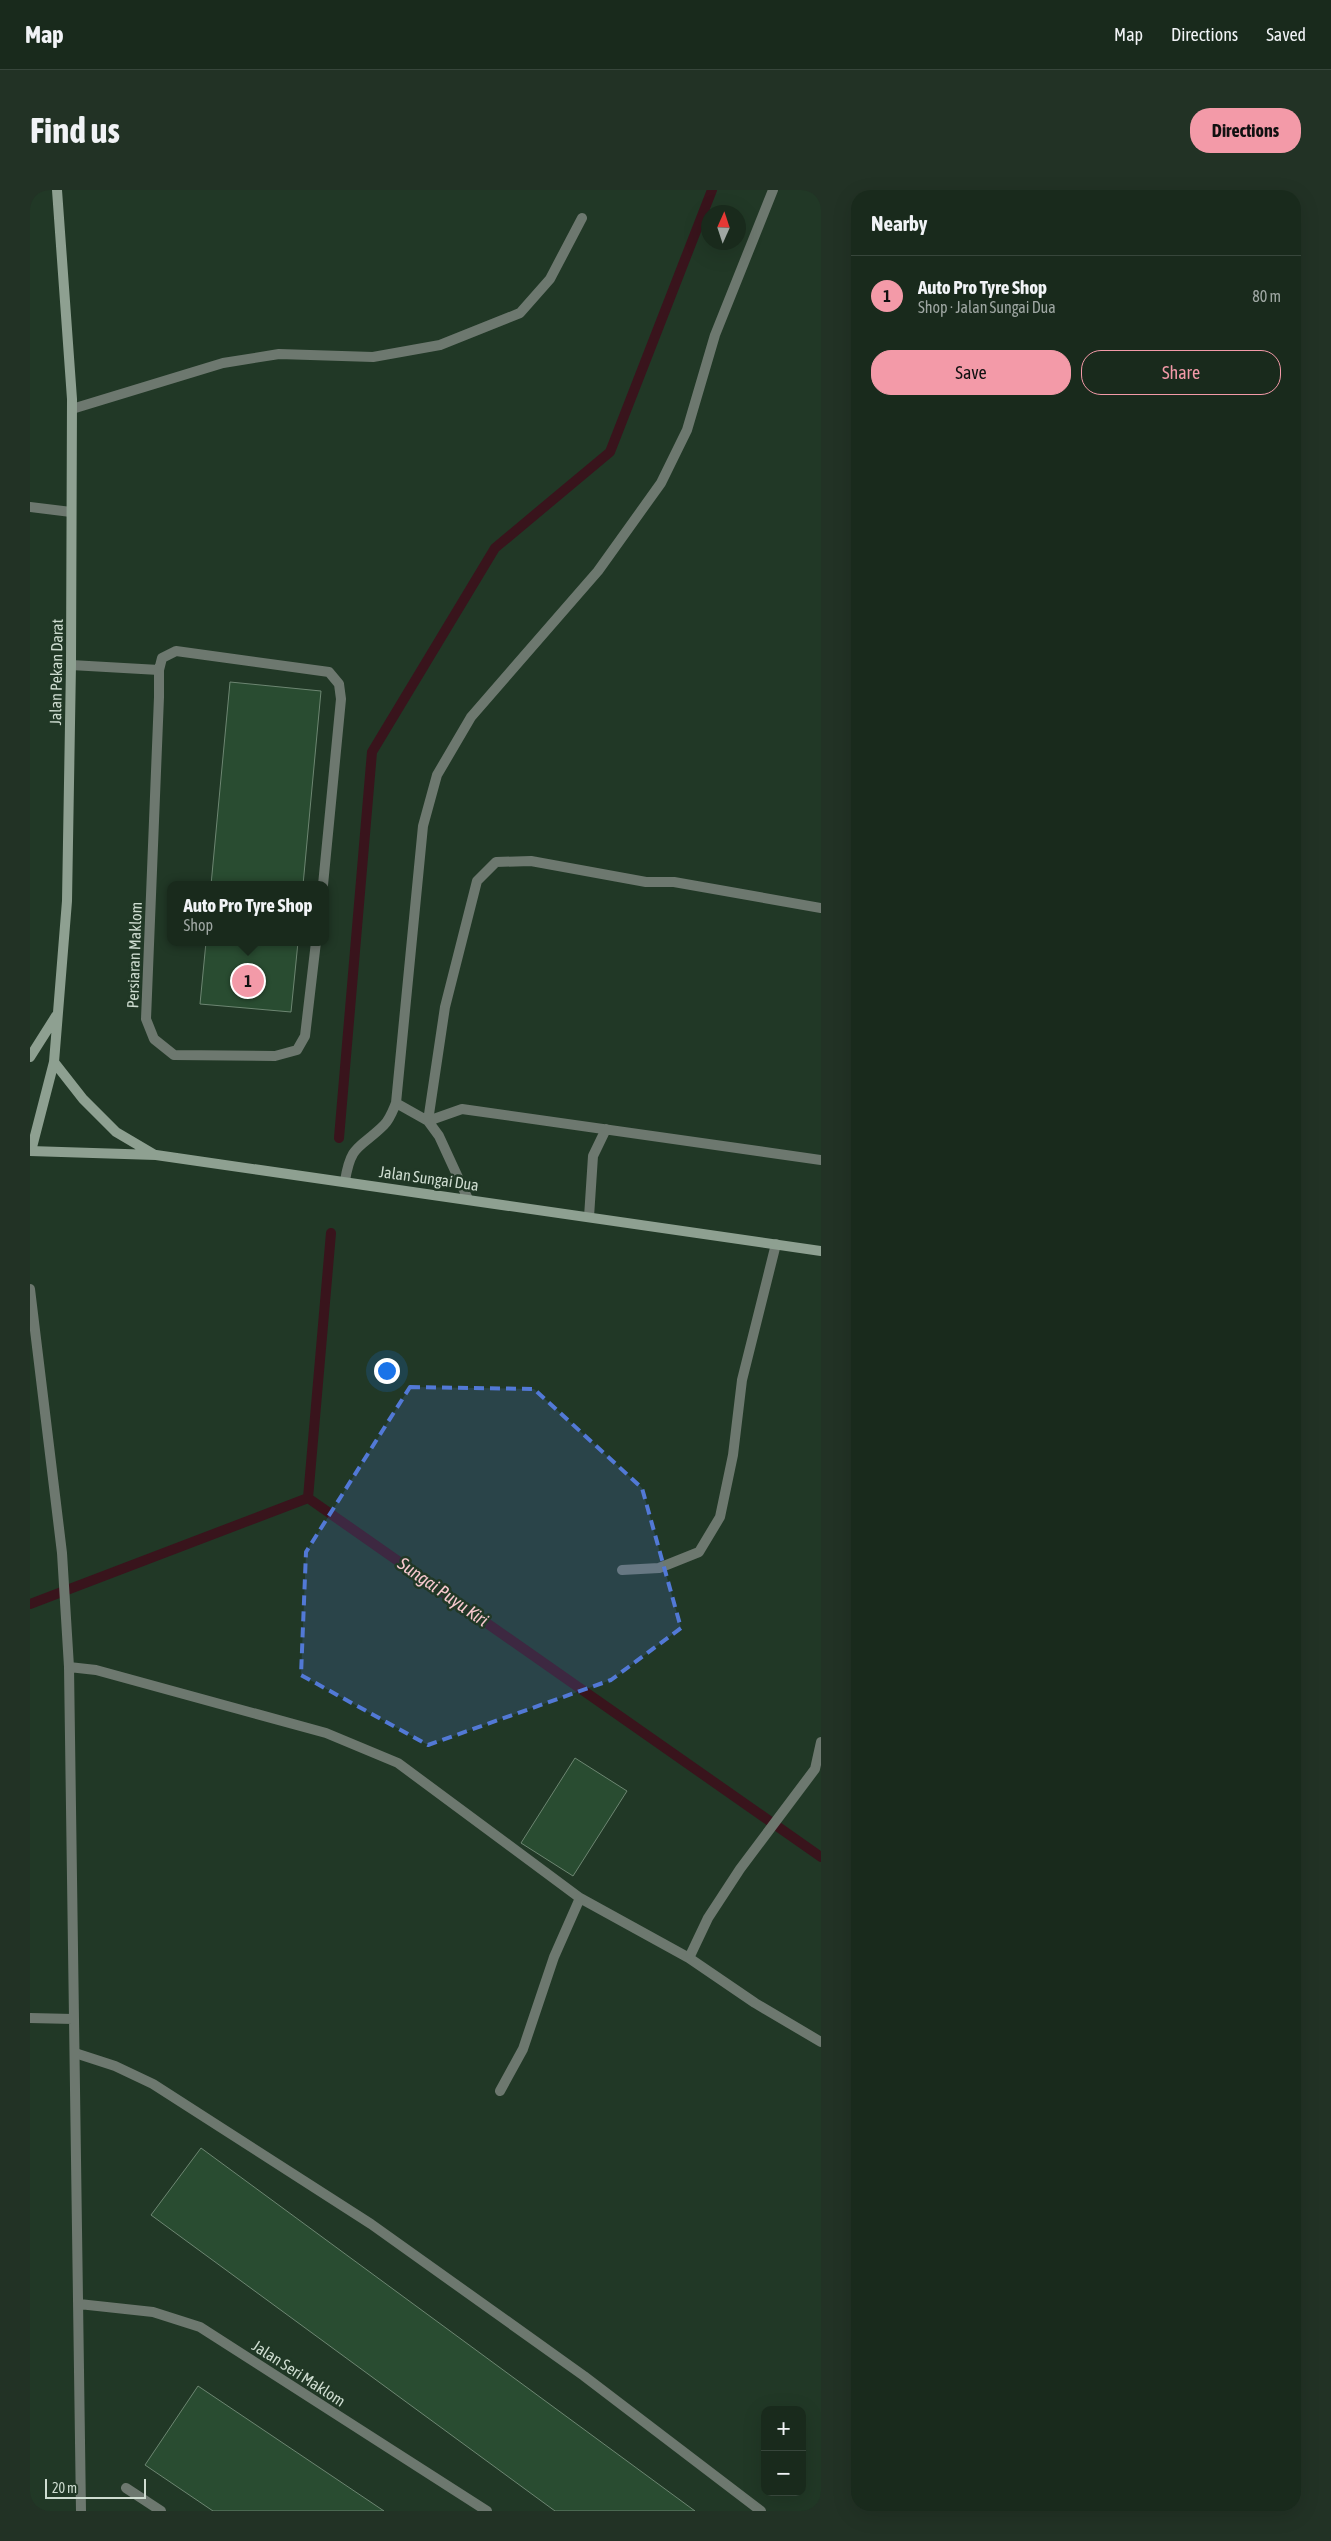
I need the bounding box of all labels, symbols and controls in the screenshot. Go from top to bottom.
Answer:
text: Map [25,21,64,48]
text: Map [1114,24,1143,45]
text: Directions [1171,24,1238,45]
text: Saved [1266,24,1306,45]
button: Directions [1190,108,1301,153]
text: Find us [30,110,120,150]
north arrow [701,205,746,250]
text: Nearby [871,211,927,235]
text: Auto Pro Tyre Shop [918,276,1047,298]
text: 1 [883,287,891,305]
text: 80 m [1252,287,1281,305]
text: Shop · Jalan Sungai Dua [918,298,1056,316]
button: Save [871,350,1071,395]
button: Share [1081,350,1281,395]
street label: Jalan Pekan Darat [46,618,66,725]
popup [167,881,329,946]
text: Auto Pro Tyre Shop [183,894,313,916]
street label: Persiaran Maklom [123,901,145,1009]
text: Shop [183,916,213,934]
pin: 1 [232,962,264,1000]
street label: Jalan Sungai Dua [378,1162,480,1195]
your location [374,1358,400,1384]
water label: Sungai Puyu Kiri [393,1552,493,1631]
street label: Jalan Seri Maklom [249,2336,349,2410]
map controls [761,2406,806,2496]
button: + [761,2406,806,2451]
button: − [761,2451,806,2496]
scale bar [45,2476,146,2499]
text: 20 m [52,2480,77,2496]

